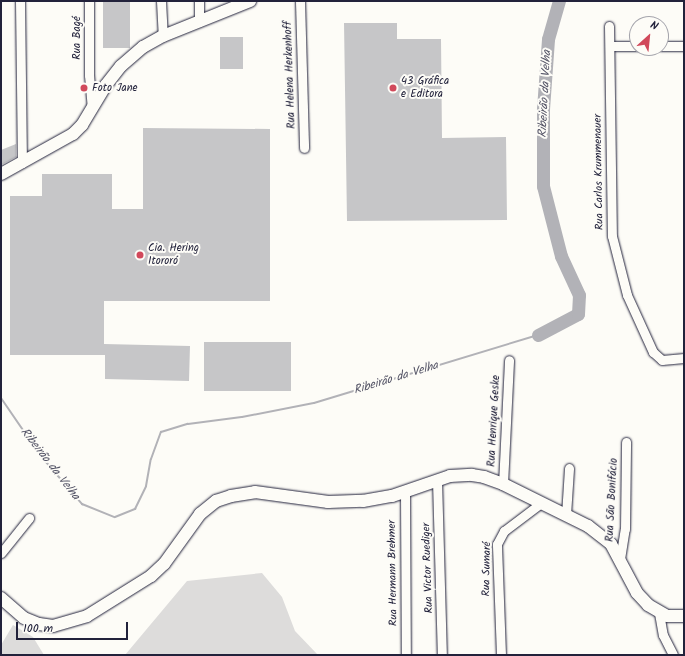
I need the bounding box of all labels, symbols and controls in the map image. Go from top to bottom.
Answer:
street label: Rua Bagé [70,16,84,60]
north arrow [629,16,669,56]
text: N [647,17,661,36]
street label: Rua Helena Herkenhoff [282,21,298,129]
water label: Ribeirão da Velha [536,50,554,138]
place label: 43 Gráfica e Editora [401,75,449,101]
place label: Foto Jane [92,81,138,95]
marker: Foto Jane [79,83,89,93]
marker: 43 Gráfica e Editora [388,83,398,93]
street label: Rua Carlos Krummenauer [591,114,607,230]
place label: Cia. Hering Itororó [148,242,199,268]
marker: Cia. Hering Itororó [135,250,145,260]
water label: Ribeirão da Velha [352,358,440,398]
street label: Rua Henrique Geske [485,375,503,467]
water label: Ribeirão da Velha [17,425,83,503]
street label: Rua São Bonifácio [603,458,621,542]
street label: Rua Hermann Brehmer [385,520,401,626]
street label: Rua Victor Ruediger [420,523,436,613]
street label: Rua Sumaré [480,541,494,597]
scale bar [18,614,130,640]
text: 100 m [23,619,53,638]

